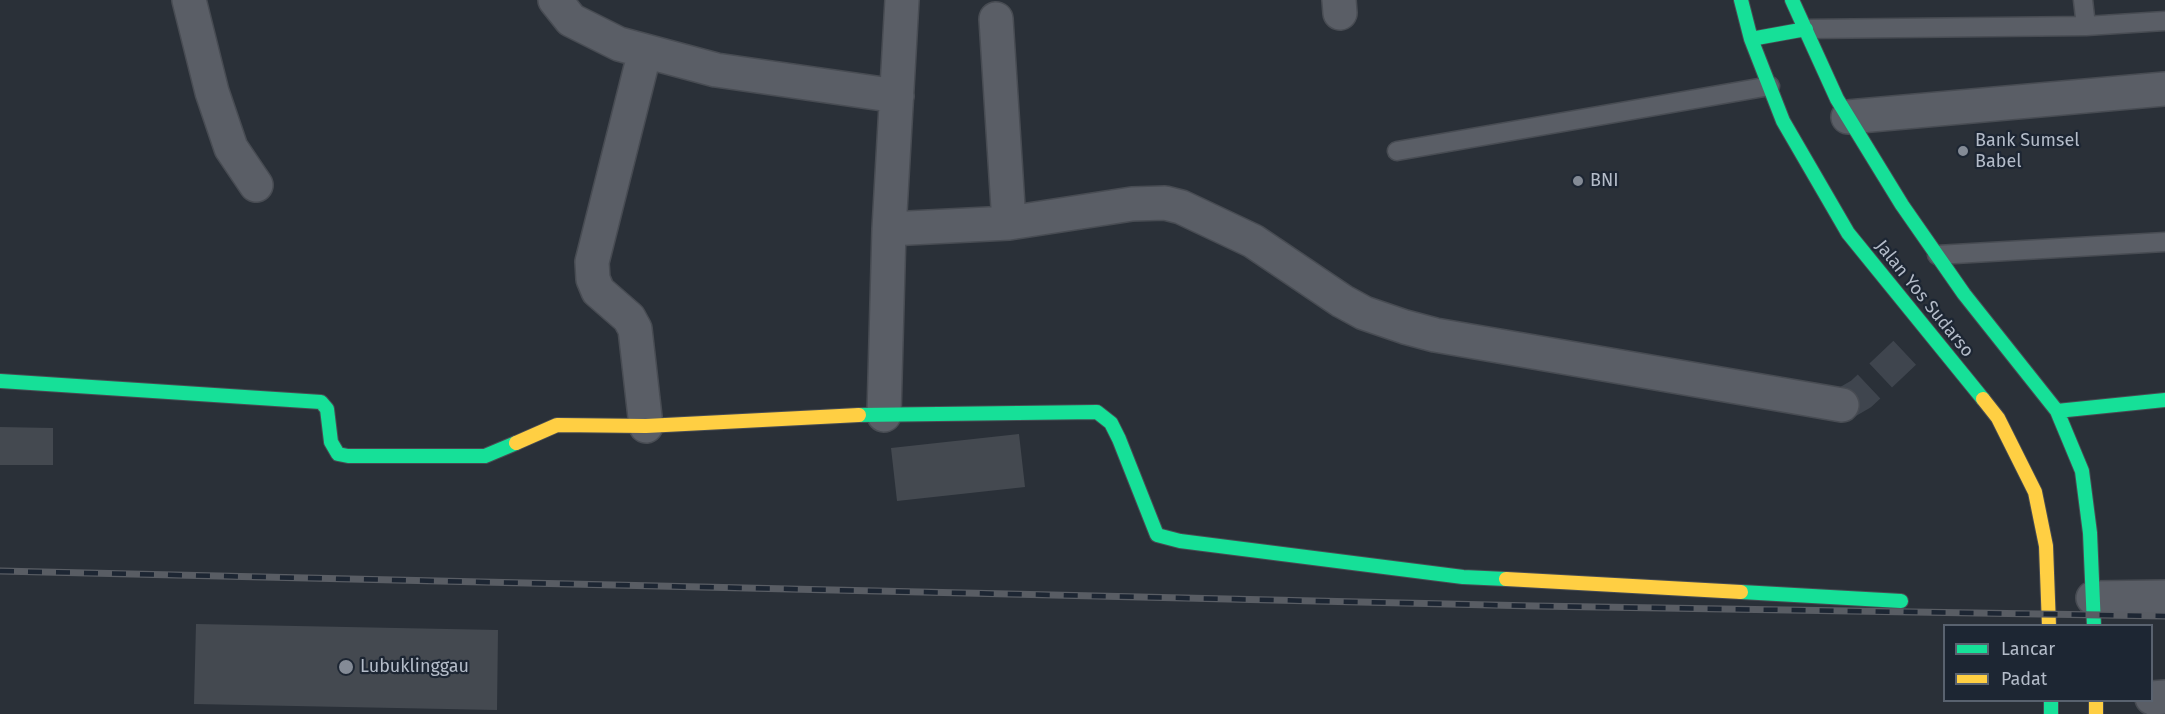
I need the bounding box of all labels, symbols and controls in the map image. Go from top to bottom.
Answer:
place label: Bank Sumsel Babel [1975,130,2079,172]
marker: Bank Sumsel Babel [1956,144,1970,158]
place label: BNI [1590,170,1619,192]
marker: BNI [1571,174,1585,188]
street label: Jalan Yos Sudarso [1870,236,1978,362]
legend [1943,624,2153,702]
text: Lancar [2001,638,2055,660]
place label: Lubuklinggau [360,656,469,678]
marker: Lubuklinggau [337,658,355,676]
text: Padat [2001,668,2047,690]

